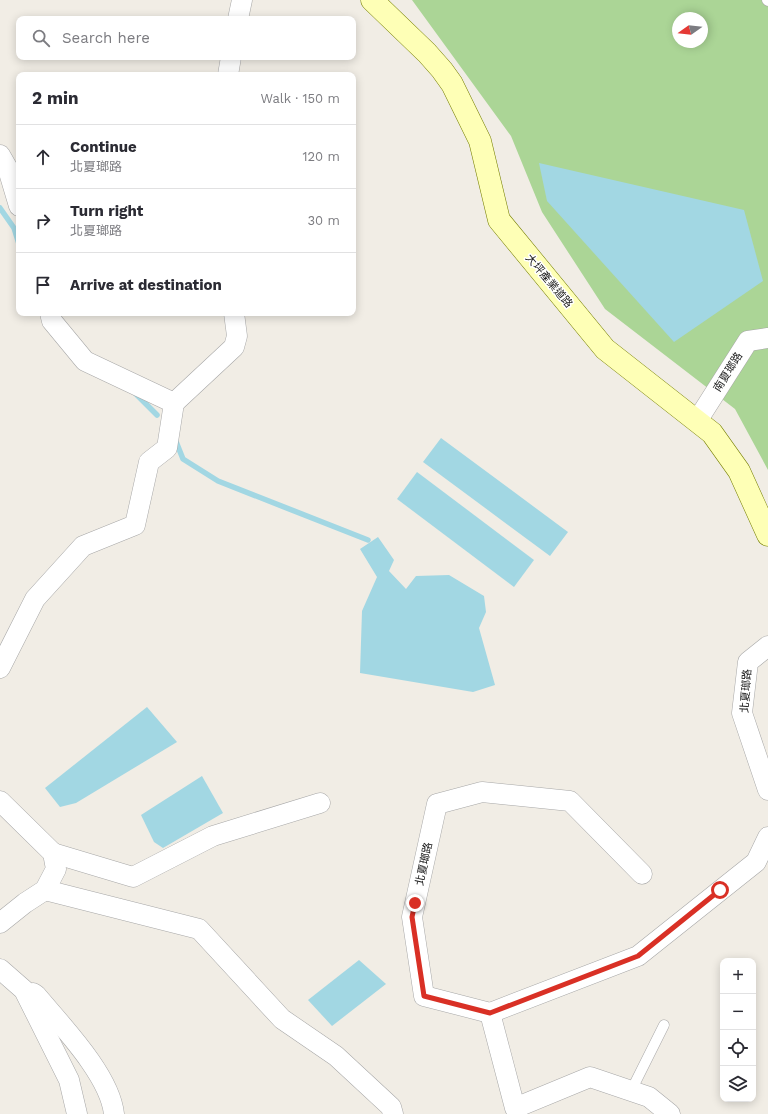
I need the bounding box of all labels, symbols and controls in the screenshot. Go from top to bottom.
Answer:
north arrow [672,12,708,48]
search box [16,16,356,60]
icon: search [30,27,52,49]
text: Search here [62,29,150,47]
text: 2 min [32,88,78,108]
text: Walk · 150 m [261,91,340,106]
text: Continue [70,138,137,156]
icon: ahead [32,146,54,168]
text: 120 m [302,149,340,164]
text: 北夏瑯路 [70,159,122,174]
text: Turn right [70,202,143,220]
icon: right [32,210,54,232]
text: 30 m [308,213,340,228]
text: 北夏瑯路 [70,223,122,238]
street label: 大坪產業道路 [523,252,575,310]
icon: arrive [32,274,54,296]
text: Arrive at destination [70,276,222,294]
street label: 南夏瑯路 [711,350,745,394]
street label: 北夏瑯路 [738,669,754,713]
street label: 北夏瑯路 [413,841,435,887]
route start [711,881,729,899]
route end [406,894,424,912]
map controls [720,958,756,1102]
button: + [720,958,756,994]
button: − [720,994,756,1030]
button: locate [720,1030,756,1066]
button: layers [720,1066,756,1102]

